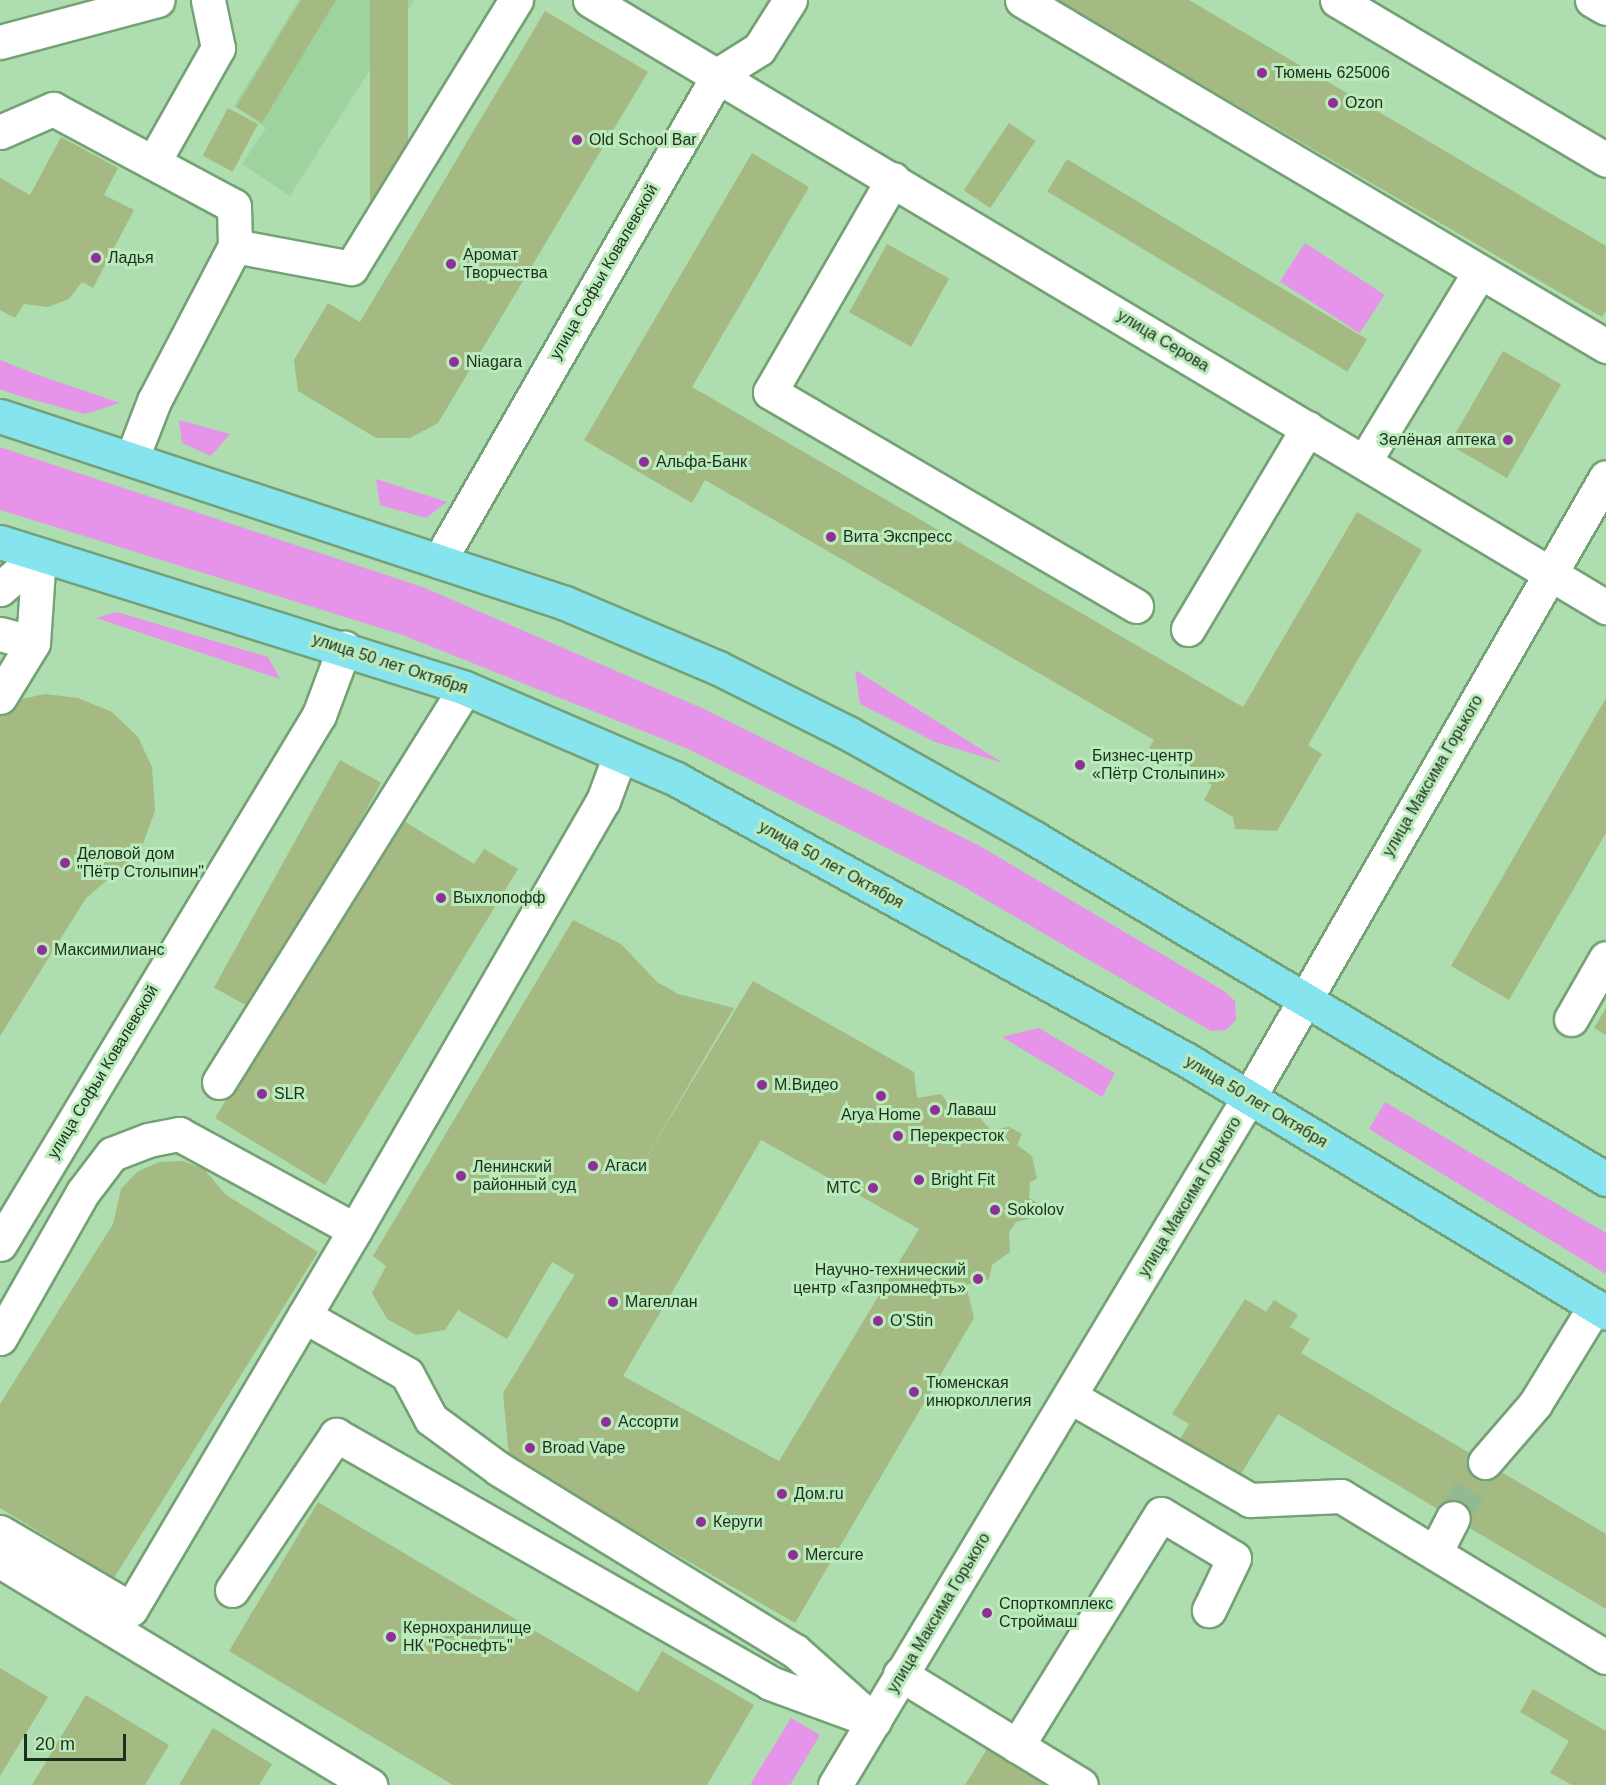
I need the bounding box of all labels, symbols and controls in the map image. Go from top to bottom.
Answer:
place label: Тюмень 625006 [1274,63,1390,83]
marker: Тюмень 625006 [1255,66,1269,80]
place label: Ozon [1345,93,1383,113]
marker: Ozon [1326,96,1340,110]
place label: Old School Bar [589,130,697,150]
marker: Old School Bar [570,133,584,147]
street label: улица Софьи Ковалевской [546,181,662,363]
place label: Аромат Творчества [463,245,548,283]
place label: Ладья [108,248,154,268]
marker: Ладья [89,251,103,265]
marker: Аромат Творчества [444,257,458,271]
street label: улица Серова [1114,306,1212,376]
place label: Niagara [466,352,522,372]
marker: Niagara [447,355,461,369]
place label: Зелёная аптека [1379,430,1496,450]
marker: Зелёная аптека [1501,433,1515,447]
place label: Альфа-Банк [656,452,747,472]
marker: Альфа-Банк [637,455,651,469]
place label: Вита Экспресс [843,527,952,547]
marker: Вита Экспресс [824,530,838,544]
street label: улица 50 лет Октября [310,630,470,698]
street label: улица Максима Горького [1379,692,1487,860]
place label: Бизнес-центр «Пётр Столыпин» [1092,746,1225,784]
marker: Бизнес-центр «Пётр Столыпин» [1073,758,1087,772]
street label: улица 50 лет Октября [755,817,907,913]
place label: Деловой дом "Пётр Столыпин" [77,844,204,882]
marker: Деловой дом "Пётр Столыпин" [58,856,72,870]
place label: Выхлопофф [453,888,545,908]
marker: Выхлопофф [434,891,448,905]
place label: Максимилианс [54,940,164,960]
marker: Максимилианс [35,943,49,957]
street label: улица Софьи Ковалевской [44,982,162,1162]
street label: улица 50 лет Октября [1181,1052,1331,1152]
place label: М.Видео [774,1075,839,1095]
marker: М.Видео [755,1078,769,1092]
place label: SLR [274,1084,305,1104]
marker: SLR [255,1087,269,1101]
marker: Arya Home [874,1089,888,1103]
place label: Лаваш [947,1100,996,1120]
marker: Лаваш [928,1103,942,1117]
place label: Arya Home [841,1105,921,1125]
street label: улица Максима Горького [1135,1113,1245,1281]
place label: Перекресток [910,1126,1004,1146]
marker: Перекресток [891,1129,905,1143]
place label: Агаси [605,1156,647,1176]
place label: Ленинский районный суд [473,1157,576,1195]
marker: Агаси [586,1159,600,1173]
marker: Ленинский районный суд [454,1169,468,1183]
place label: Bright Fit [931,1170,995,1190]
marker: Bright Fit [912,1173,926,1187]
place label: МТС [826,1178,861,1198]
marker: МТС [866,1181,880,1195]
place label: Sokolov [1007,1200,1064,1220]
marker: Sokolov [988,1203,1002,1217]
place label: Научно-технический центр «Газпромнефть» [793,1260,966,1298]
marker: Научно-технический центр «Газпромнефть» [971,1272,985,1286]
place label: Магеллан [625,1292,698,1312]
marker: Магеллан [606,1295,620,1309]
place label: O'Stin [890,1311,933,1331]
marker: O'Stin [871,1314,885,1328]
place label: Тюменская инюрколлегия [926,1373,1031,1411]
marker: Тюменская инюрколлегия [907,1385,921,1399]
place label: Ассорти [618,1412,679,1432]
marker: Ассорти [599,1415,613,1429]
place label: Broad Vape [542,1438,625,1458]
marker: Broad Vape [523,1441,537,1455]
place label: Дом.ru [794,1484,844,1504]
marker: Дом.ru [775,1487,789,1501]
place label: Керуги [713,1512,763,1532]
marker: Керуги [694,1515,708,1529]
street label: улица Максима Горького [884,1529,994,1697]
place label: Mercure [805,1545,864,1565]
marker: Mercure [786,1548,800,1562]
place label: Спорткомплекс Строймаш [999,1594,1113,1632]
marker: Спорткомплекс Строймаш [980,1606,994,1620]
place label: Кернохранилище НК "Роснефть" [403,1618,531,1656]
marker: Кернохранилище НК "Роснефть" [384,1630,398,1644]
scale bar [27,1722,129,1760]
text: 20 m [35,1734,75,1754]

